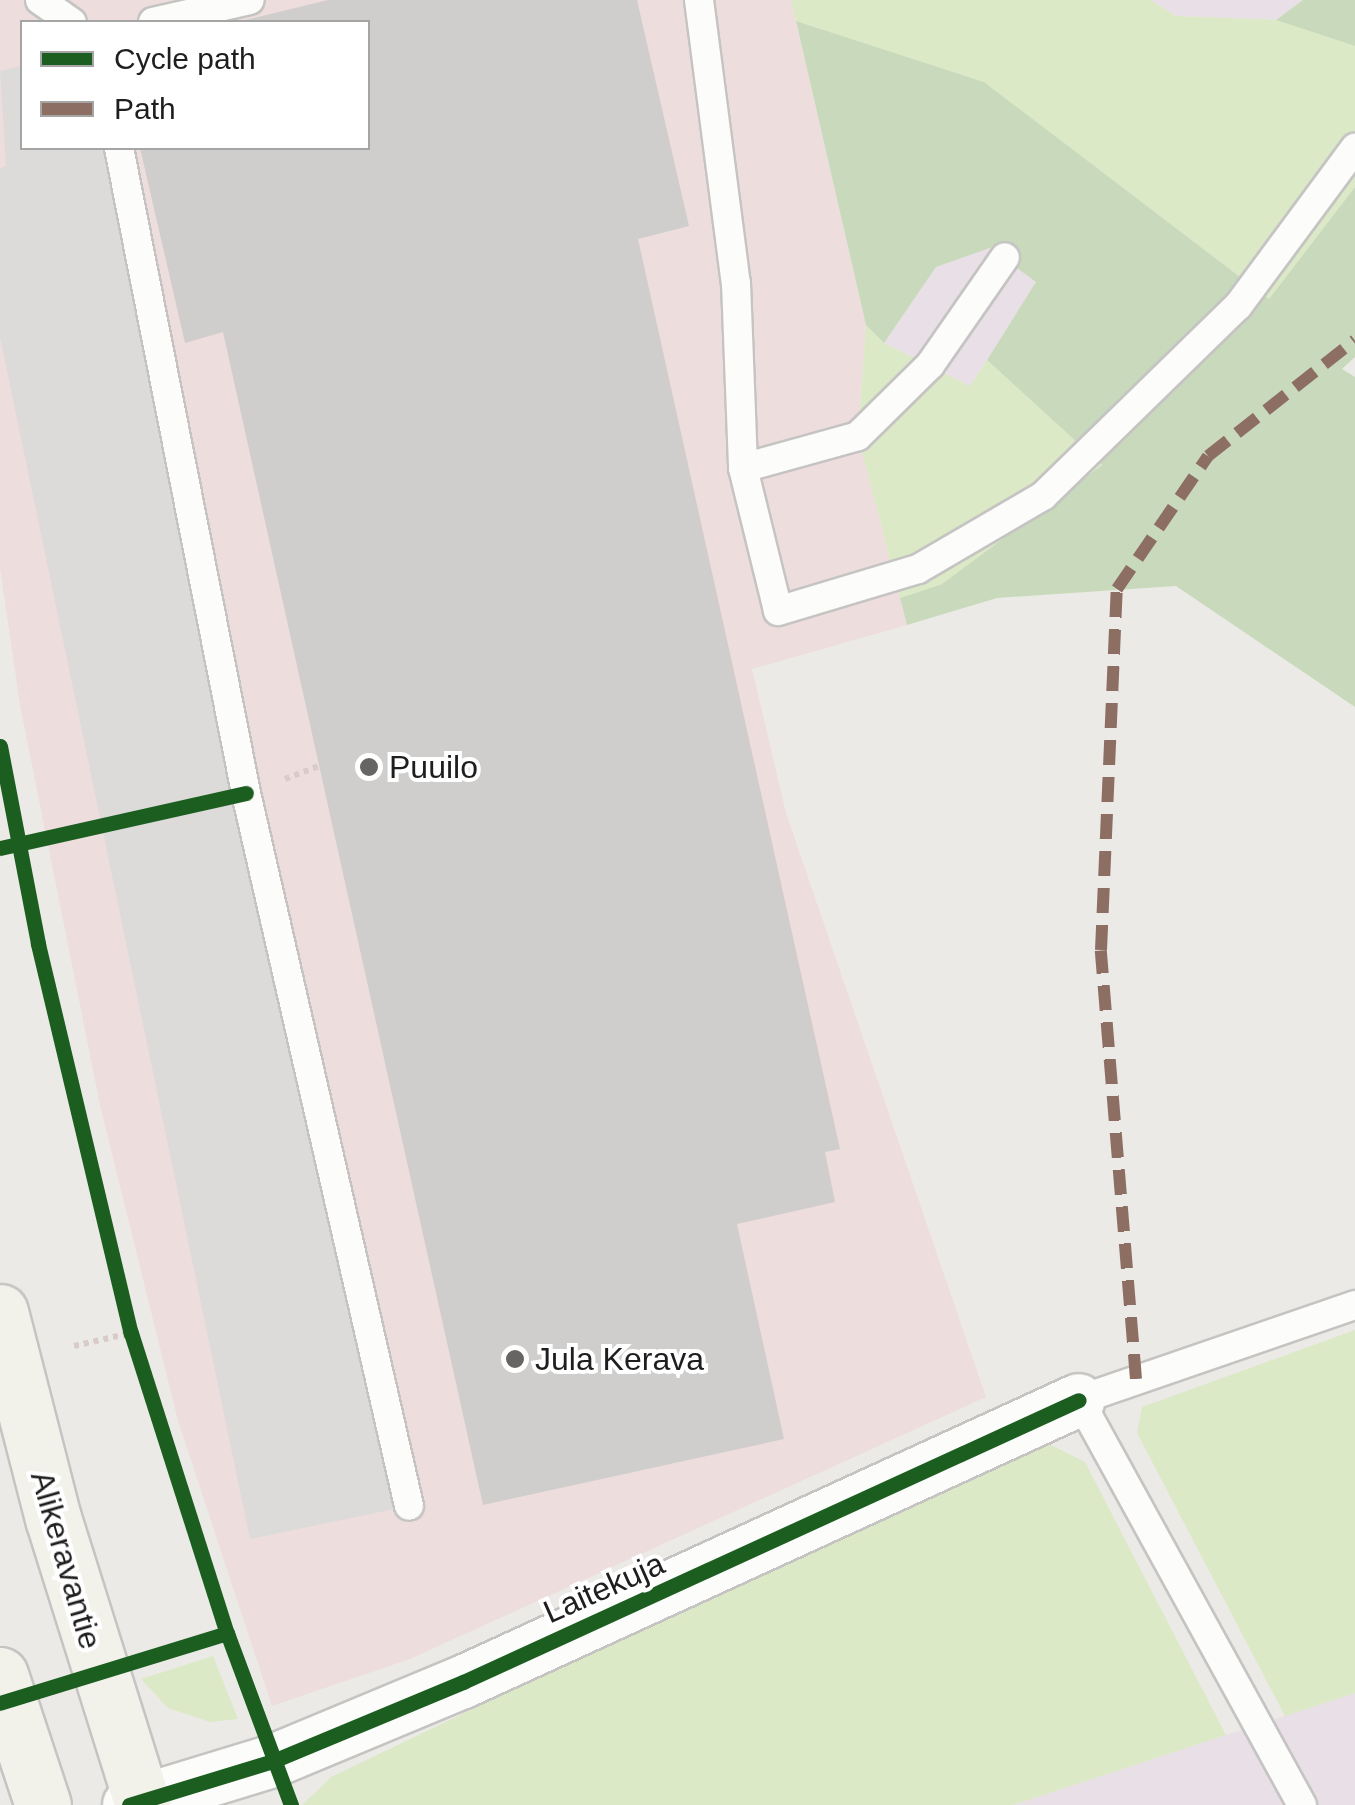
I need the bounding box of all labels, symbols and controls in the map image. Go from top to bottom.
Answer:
legend [20,20,370,150]
text: Cycle path [114,42,256,75]
text: Path [114,92,176,125]
place label: Puuilo [389,748,478,786]
marker: Puuilo [358,756,380,778]
place label: Jula Kerava [535,1340,704,1378]
marker: Jula Kerava [504,1348,526,1370]
street label: Alikeravantie [22,1467,110,1653]
street label: Laitekuja [538,1544,670,1632]

